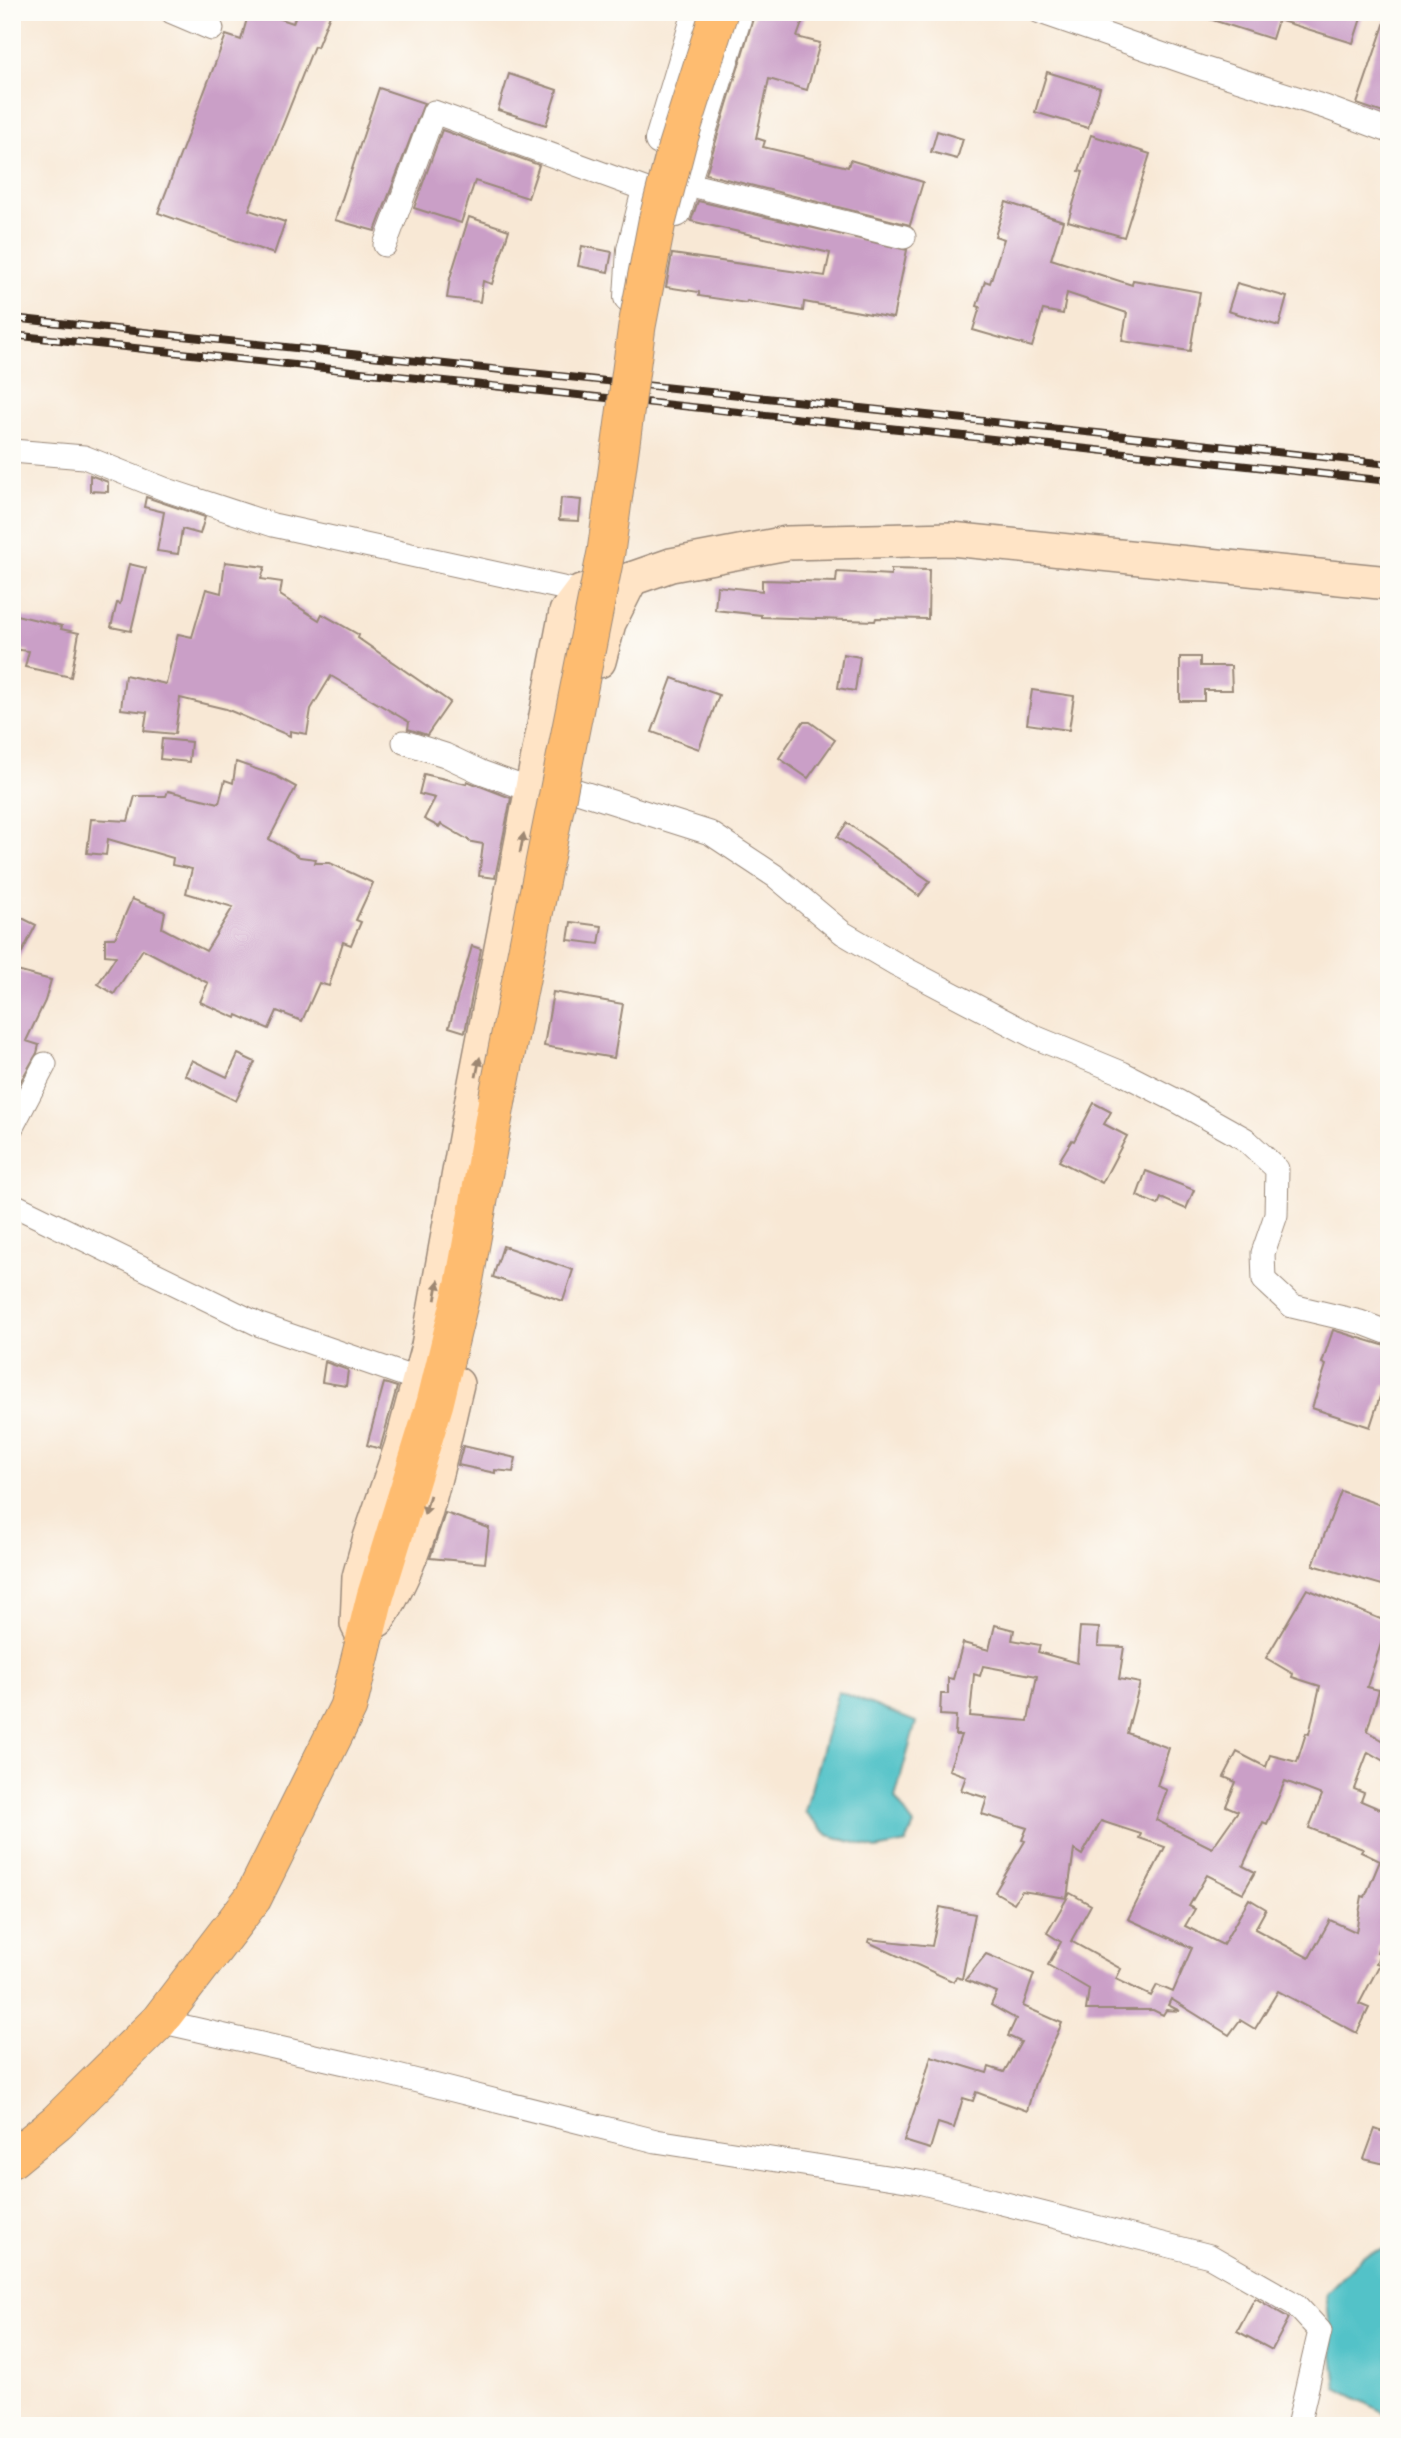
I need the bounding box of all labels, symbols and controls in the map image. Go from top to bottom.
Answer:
one-way arrow [517,832,528,854]
one-way arrow [473,1056,484,1078]
one-way arrow [432,1279,443,1301]
one-way arrow [421,1495,432,1517]

